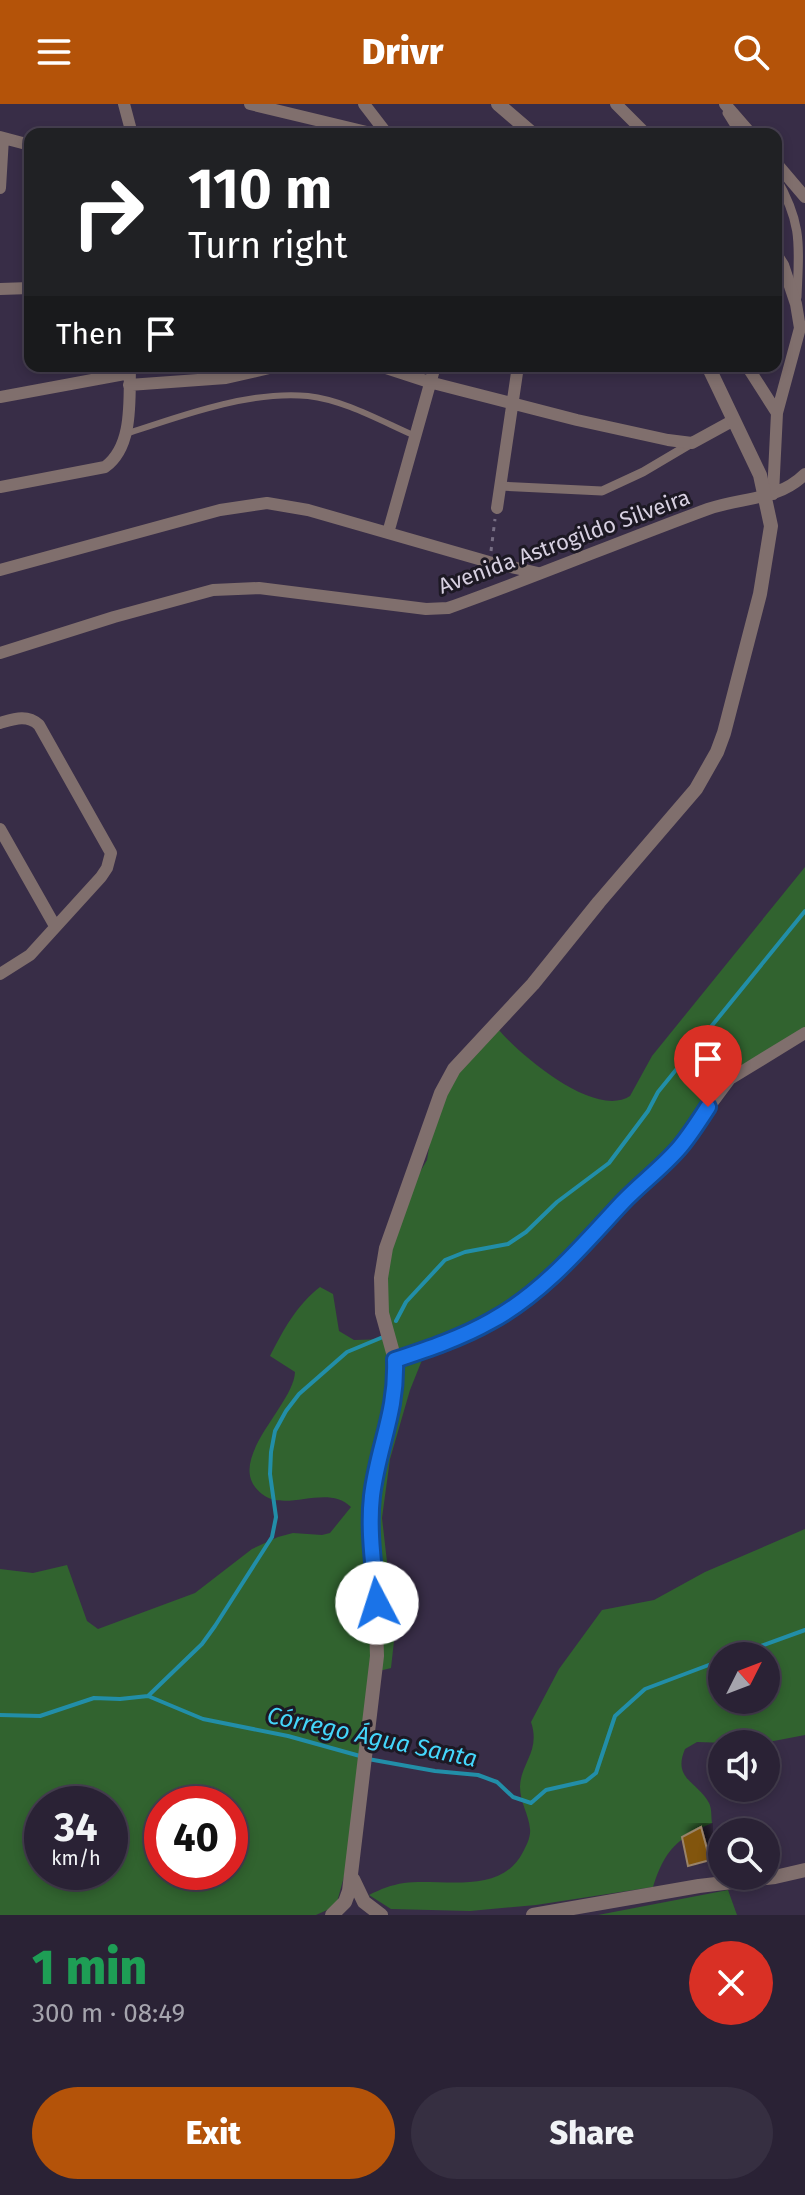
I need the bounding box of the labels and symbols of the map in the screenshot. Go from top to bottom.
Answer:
street label: Avenida Astrogildo Silveira [435,483,694,600]
pin [674,1025,742,1107]
position arrow [335,1561,419,1645]
north arrow [708,1642,780,1714]
water label: Córrego Água Santa [264,1700,480,1773]
speed limit sign: 40 [144,1786,248,1890]

